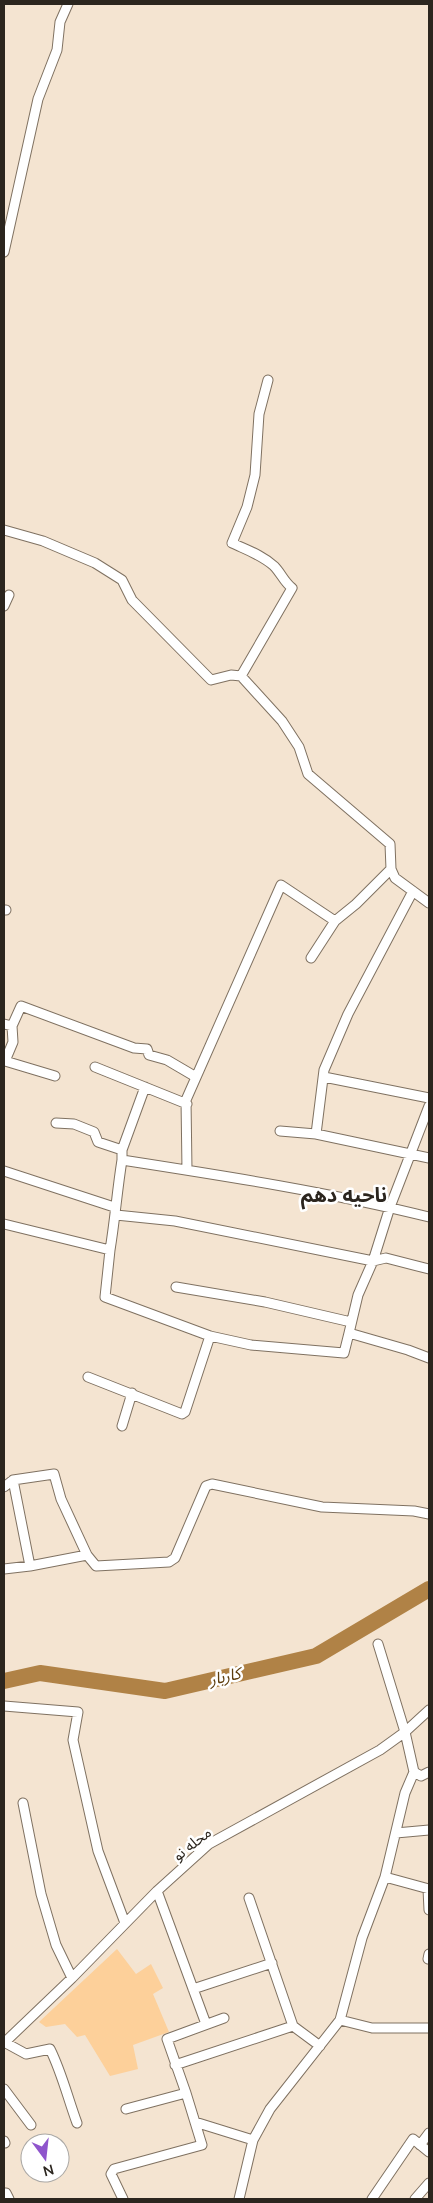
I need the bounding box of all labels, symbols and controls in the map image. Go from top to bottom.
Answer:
district label: ناحیه دهم [301,1182,387,1210]
water label: کاربار [205,1662,246,1692]
street label: محله نو [168,1823,216,1865]
north arrow [20,2133,70,2183]
text: N [41,2160,56,2181]

